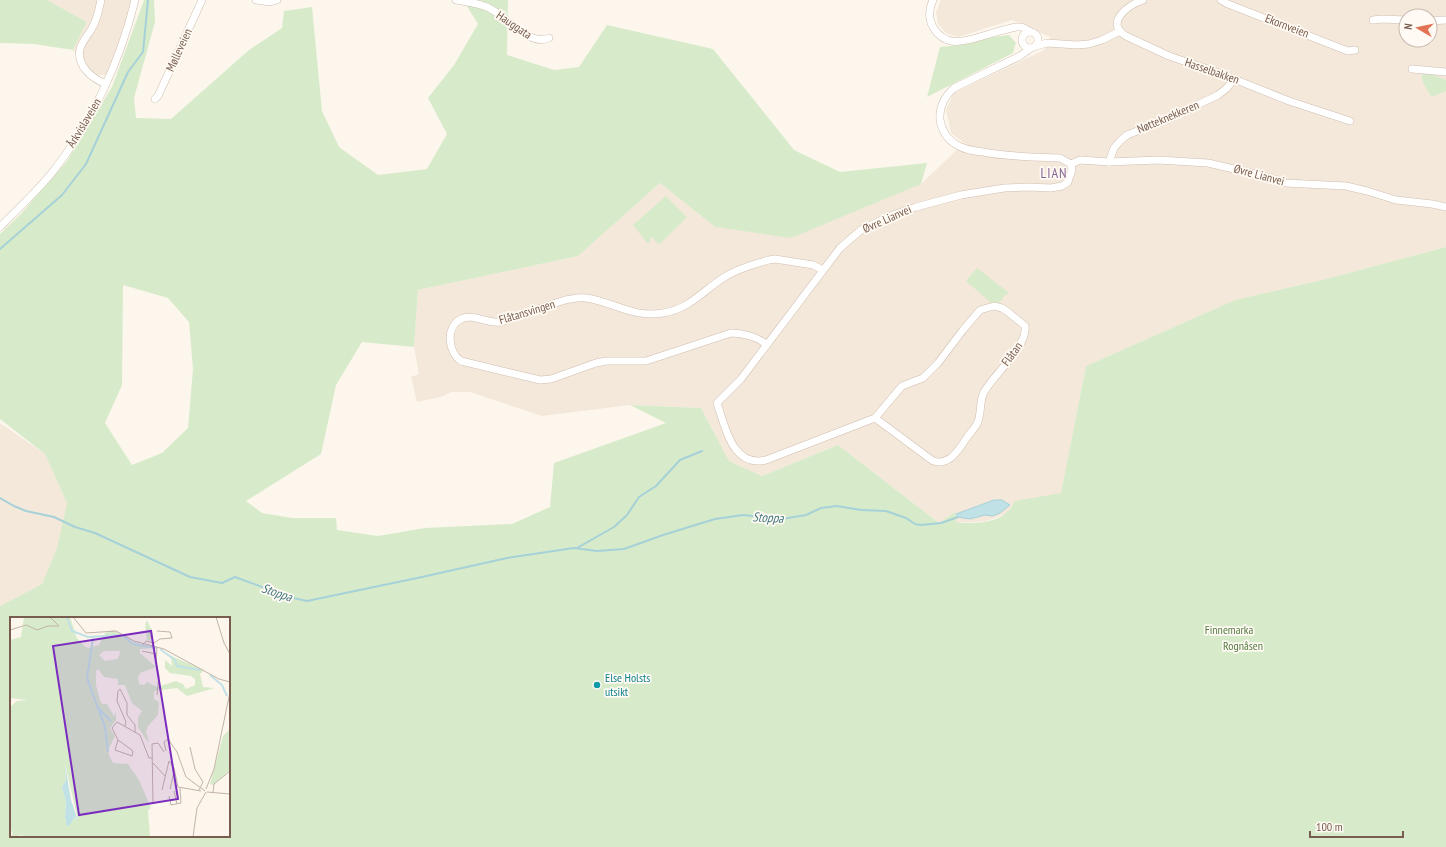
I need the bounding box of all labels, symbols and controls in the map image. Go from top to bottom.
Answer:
street label: Hauggata [494,7,535,42]
north arrow [1398,8,1438,48]
street label: Ekornveien [1263,10,1311,41]
text: N [1401,22,1416,30]
street label: Mølleveien [162,26,195,74]
street label: Hasselbakken [1183,54,1241,87]
street label: Årkvislaveien [63,95,104,150]
street label: Nøtteknekkeren [1135,97,1201,136]
street label: Øvre Lianvei [1232,161,1286,188]
district label: LIAN [1040,164,1068,182]
street label: Øvre Lianvei [860,201,913,236]
street label: Flåtansvingen [497,296,557,327]
street label: Flåtan [998,339,1025,369]
water label: Stoppa [752,508,785,527]
water label: Stoppa [259,579,295,606]
inset map [10,617,230,837]
park label: Finnemarka [1205,622,1253,637]
park label: Rognåsen [1223,638,1263,653]
place label: Else Holsts utsikt [605,670,650,699]
marker: Else Holsts utsikt [592,680,602,690]
scale bar [1310,813,1403,839]
text: 100 m [1316,819,1343,834]

